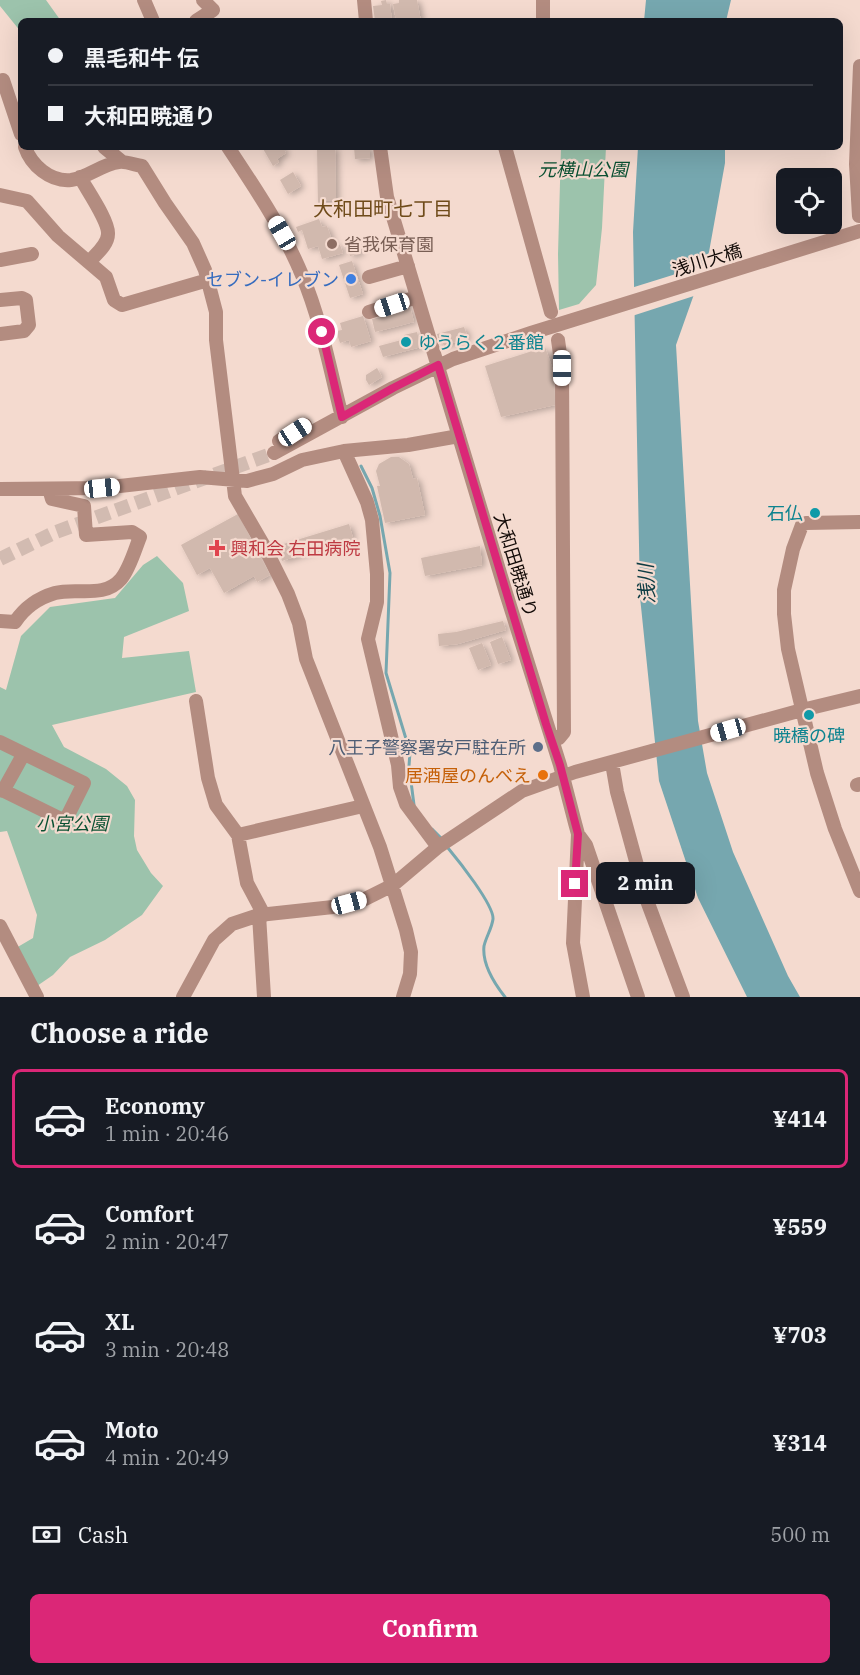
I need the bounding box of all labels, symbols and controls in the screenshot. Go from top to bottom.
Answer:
text: 黒毛和牛 伝 [84,43,199,72]
text: 大和田暁通り [84,101,216,130]
park label: 元横山公園 [538,158,631,181]
map controls [776,168,842,234]
button: locate [776,168,842,234]
district label: 大和田町七丁目 [313,195,453,222]
car [265,213,299,253]
place label: 省我保育園 [344,233,434,256]
marker: 省我保育園 [325,237,339,251]
street label: 浅川大橋 [669,238,745,282]
place label: セブン-イレブン [206,268,339,291]
marker: セブン-イレブン [344,272,358,286]
car [372,291,412,319]
route start [308,318,335,345]
place label: ゆうらく２番館 [418,331,544,354]
marker: ゆうらく２番館 [399,335,413,349]
car [553,350,571,386]
car [275,415,315,449]
car [83,477,121,499]
place label: 石仏 [767,502,803,525]
marker: 石仏 [808,506,822,520]
street label: 大和田暁通り [489,510,543,620]
place label: 興和会 右田病院 [230,537,360,560]
marker: 興和会 右田病院 [208,539,226,557]
water label: 浅川 [631,561,661,605]
marker: 暁橋の碑 [802,708,816,722]
car [708,716,748,744]
place label: 暁橋の碑 [773,724,845,747]
place label: 八王子警察署安戸駐在所 [328,736,526,759]
marker: 八王子警察署安戸駐在所 [531,740,545,754]
place label: 居酒屋のんべえ [405,764,531,787]
marker: 居酒屋のんべえ [536,768,550,782]
park label: 小宮公園 [36,812,111,835]
callout: 2 min [596,863,695,905]
text: 2 min [618,869,674,896]
route end [561,870,588,897]
car [329,890,369,916]
text: Choose a ride [30,1015,209,1050]
text: Economy [105,1091,205,1120]
icon: car [33,1092,87,1146]
text: ¥414 [772,1104,827,1133]
text: 1 min · 20:46 [105,1120,229,1147]
text: Comfort [105,1199,194,1228]
icon: car [33,1200,87,1254]
text: ¥559 [772,1212,827,1241]
text: 2 min · 20:47 [105,1228,229,1255]
text: XL [105,1307,135,1336]
icon: car [33,1308,87,1362]
text: ¥703 [772,1320,827,1349]
text: 3 min · 20:48 [105,1336,229,1363]
text: Moto [105,1415,159,1444]
icon: car [33,1416,87,1470]
text: ¥314 [772,1428,827,1457]
text: 4 min · 20:49 [105,1444,229,1471]
icon: cash [30,1518,63,1551]
text: Cash [78,1520,129,1549]
text: 500 m [770,1521,830,1548]
button: Confirm [30,1594,830,1663]

